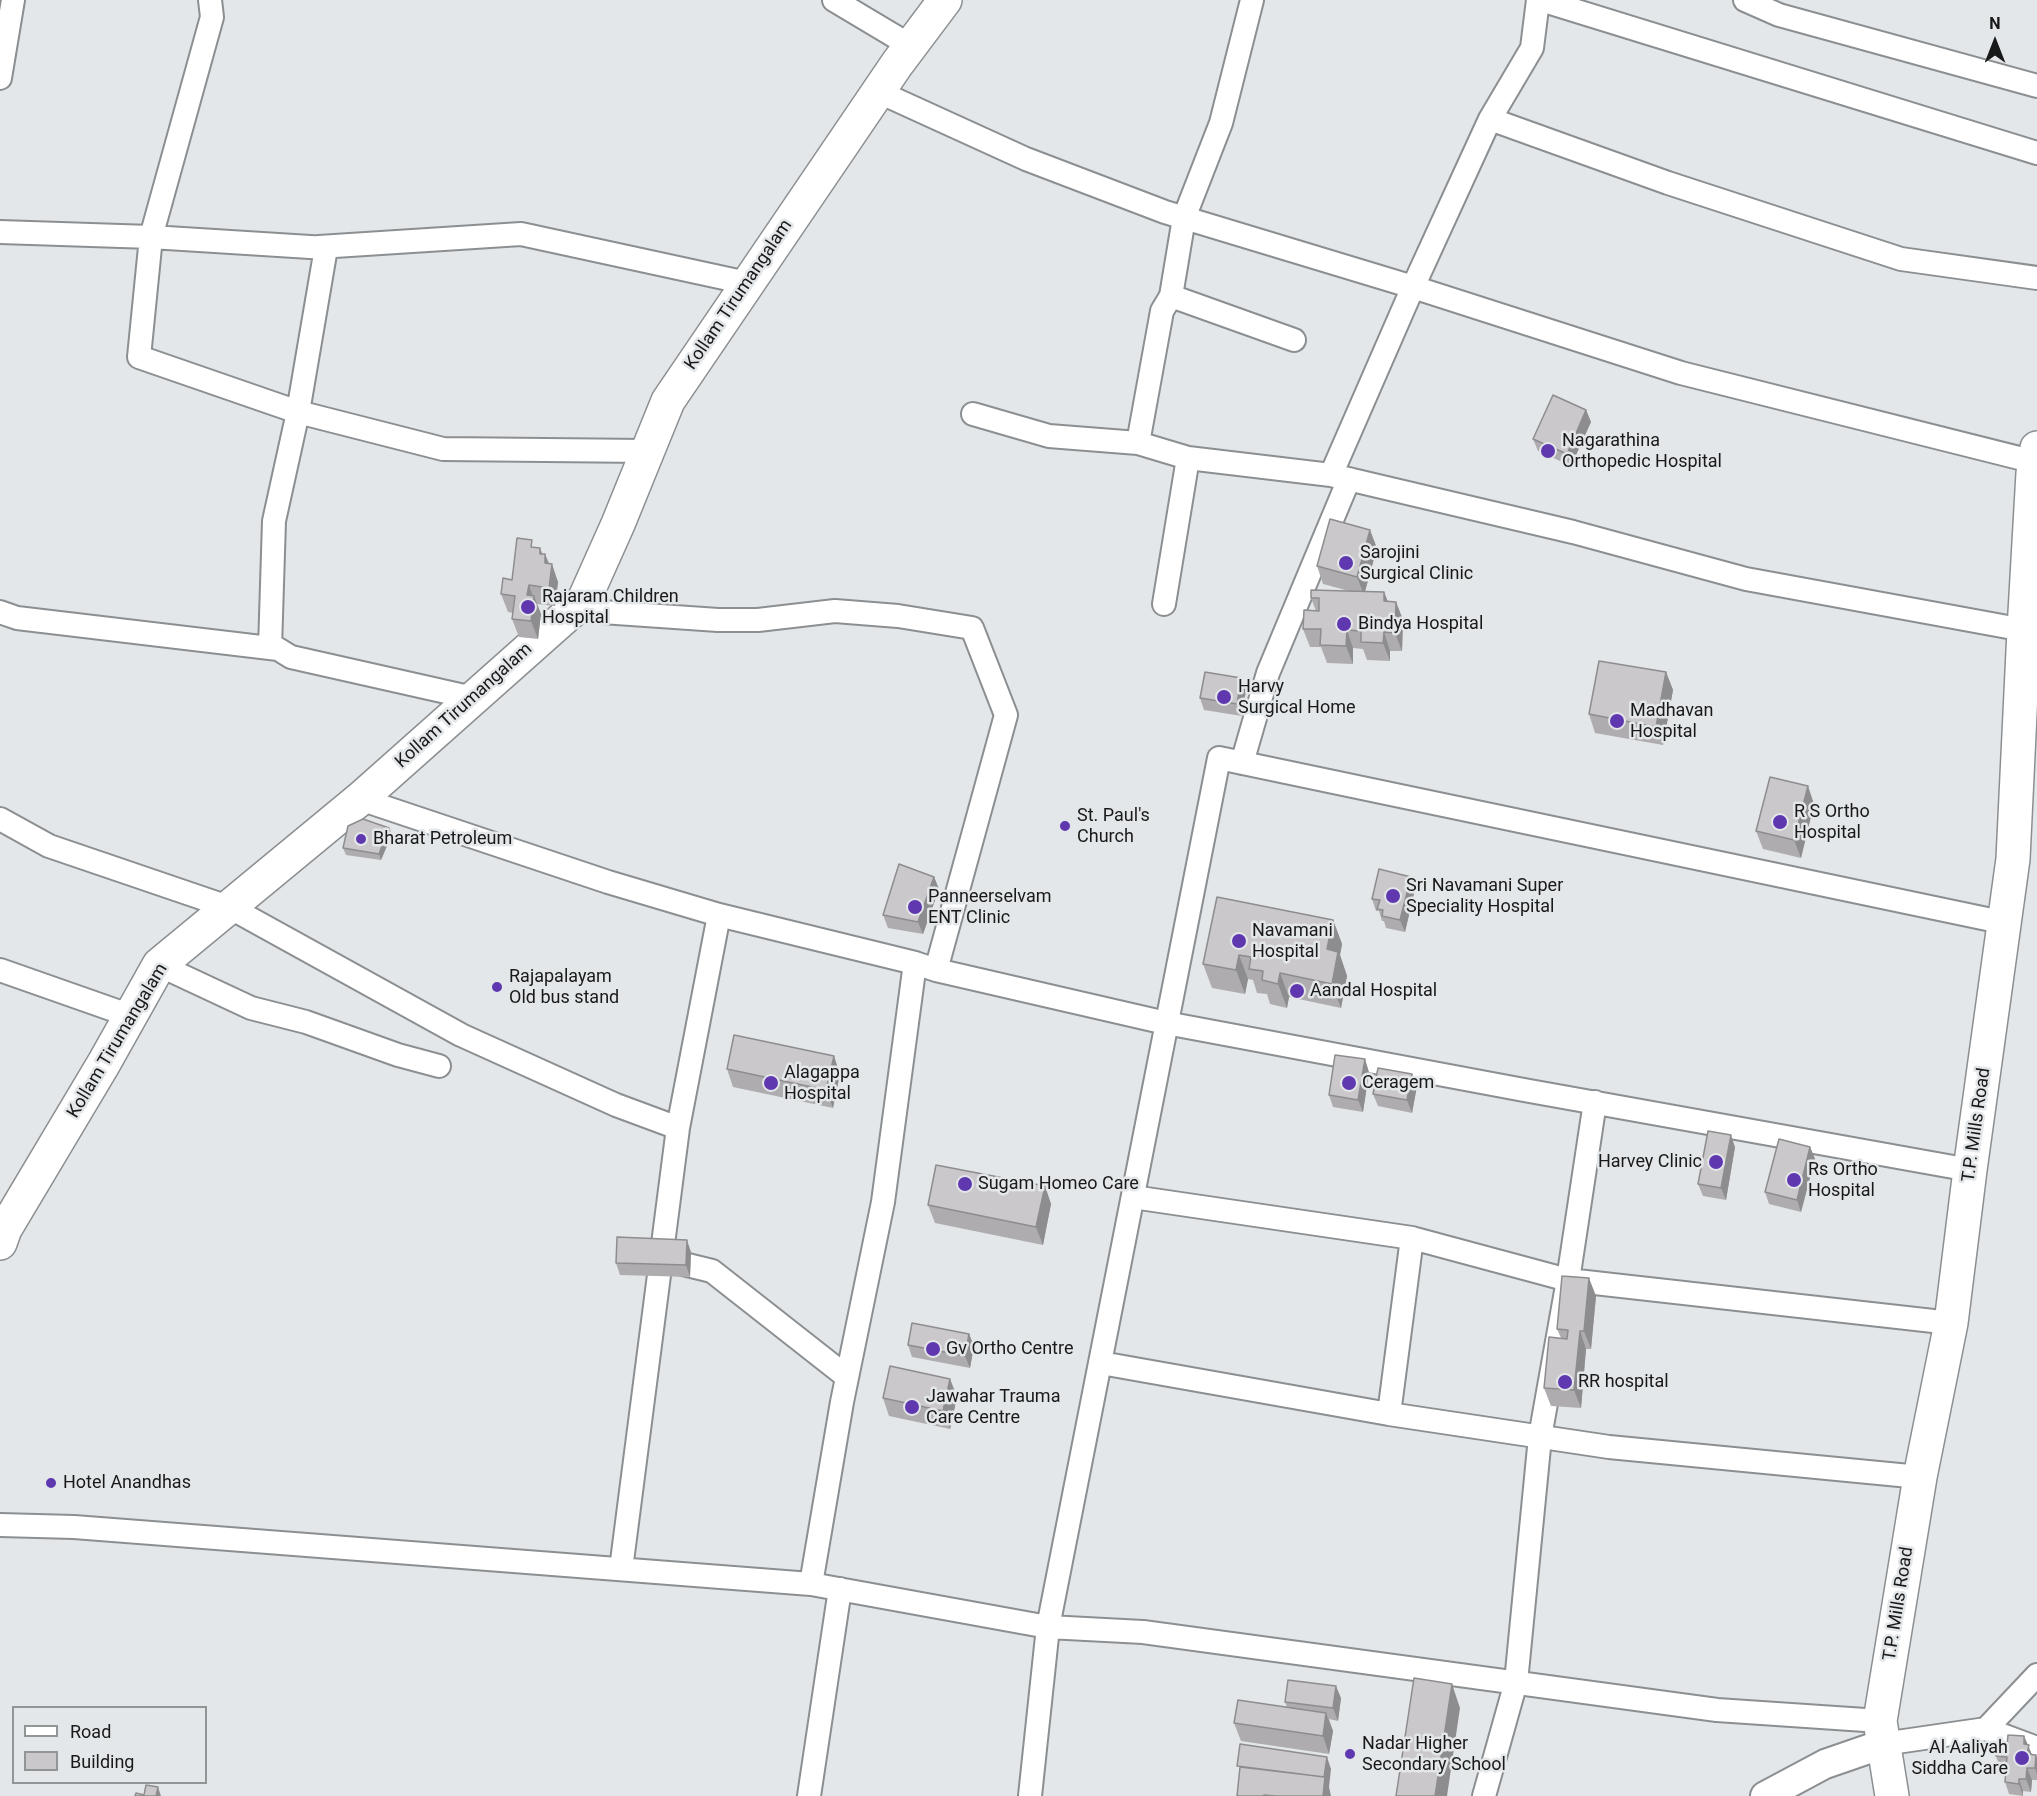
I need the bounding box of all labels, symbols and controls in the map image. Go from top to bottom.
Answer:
north arrow [1965,12,2025,72]
text: N [1989,14,2001,33]
street label: Kollam Tirumangalam [681,216,797,374]
place label: Nagarathina Orthopedic Hospital [1562,430,1722,472]
marker: Nagarathina Orthopedic Hospital [1539,442,1557,460]
place label: Sarojini Surgical Clinic [1360,542,1473,584]
marker: Sarojini Surgical Clinic [1337,554,1355,572]
place label: Rajaram Children Hospital [542,586,679,628]
marker: Rajaram Children Hospital [519,598,537,616]
place label: Bindya Hospital [1358,613,1483,635]
marker: Bindya Hospital [1335,615,1353,633]
street label: Kollam Tirumangalam [391,639,537,773]
place label: Harvy Surgical Home [1238,676,1356,718]
marker: Harvy Surgical Home [1215,688,1233,706]
place label: Madhavan Hospital [1630,700,1714,742]
marker: Madhavan Hospital [1608,712,1626,730]
place label: R S Ortho Hospital [1794,801,1870,844]
place label: St. Paul's Church [1077,805,1150,848]
marker: R S Ortho Hospital [1771,813,1789,831]
marker: St. Paul's Church [1058,819,1072,833]
place label: Bharat Petroleum [373,828,512,850]
marker: Bharat Petroleum [354,832,368,846]
place label: Sri Navamani Super Speciality Hospital [1406,875,1563,918]
place label: Panneerselvam ENT Clinic [928,886,1051,928]
marker: Sri Navamani Super Speciality Hospital [1384,887,1402,905]
marker: Panneerselvam ENT Clinic [906,898,924,916]
place label: Navamani Hospital [1252,920,1333,962]
marker: Navamani Hospital [1230,932,1248,950]
street label: Kollam Tirumangalam [63,960,173,1122]
place label: Rajapalayam Old bus stand [509,966,619,1008]
marker: Rajapalayam Old bus stand [490,980,504,994]
place label: Aandal Hospital [1310,980,1437,1002]
marker: Aandal Hospital [1288,982,1306,1000]
place label: Alagappa Hospital [784,1062,860,1104]
street label: T.P. Mills Road [1958,1066,1996,1184]
place label: Ceragem [1362,1072,1434,1094]
marker: Alagappa Hospital [762,1074,780,1092]
marker: Ceragem [1340,1074,1358,1092]
place label: Harvey Clinic [1598,1151,1702,1173]
marker: Harvey Clinic [1707,1153,1725,1171]
place label: Rs Ortho Hospital [1808,1159,1878,1202]
marker: Rs Ortho Hospital [1785,1171,1803,1189]
place label: Sugam Homeo Care [978,1173,1139,1195]
marker: Sugam Homeo Care [956,1175,974,1193]
place label: Gv Ortho Centre [946,1338,1073,1360]
marker: Gv Ortho Centre [924,1340,942,1358]
place label: RR hospital [1578,1371,1669,1393]
marker: RR hospital [1556,1373,1574,1391]
place label: Jawahar Trauma Care Centre [926,1386,1060,1428]
marker: Jawahar Trauma Care Centre [903,1398,921,1416]
place label: Hotel Anandhas [63,1472,191,1494]
marker: Hotel Anandhas [44,1476,58,1490]
street label: T.P. Mills Road [1879,1545,1919,1663]
legend [12,1706,207,1784]
text: Road [70,1721,111,1742]
place label: Nadar Higher Secondary School [1362,1733,1506,1776]
place label: Al Aaliyah Siddha Care [1911,1737,2008,1780]
marker: Nadar Higher Secondary School [1343,1747,1357,1761]
marker: Al Aaliyah Siddha Care [2013,1749,2031,1767]
text: Building [70,1751,134,1772]

